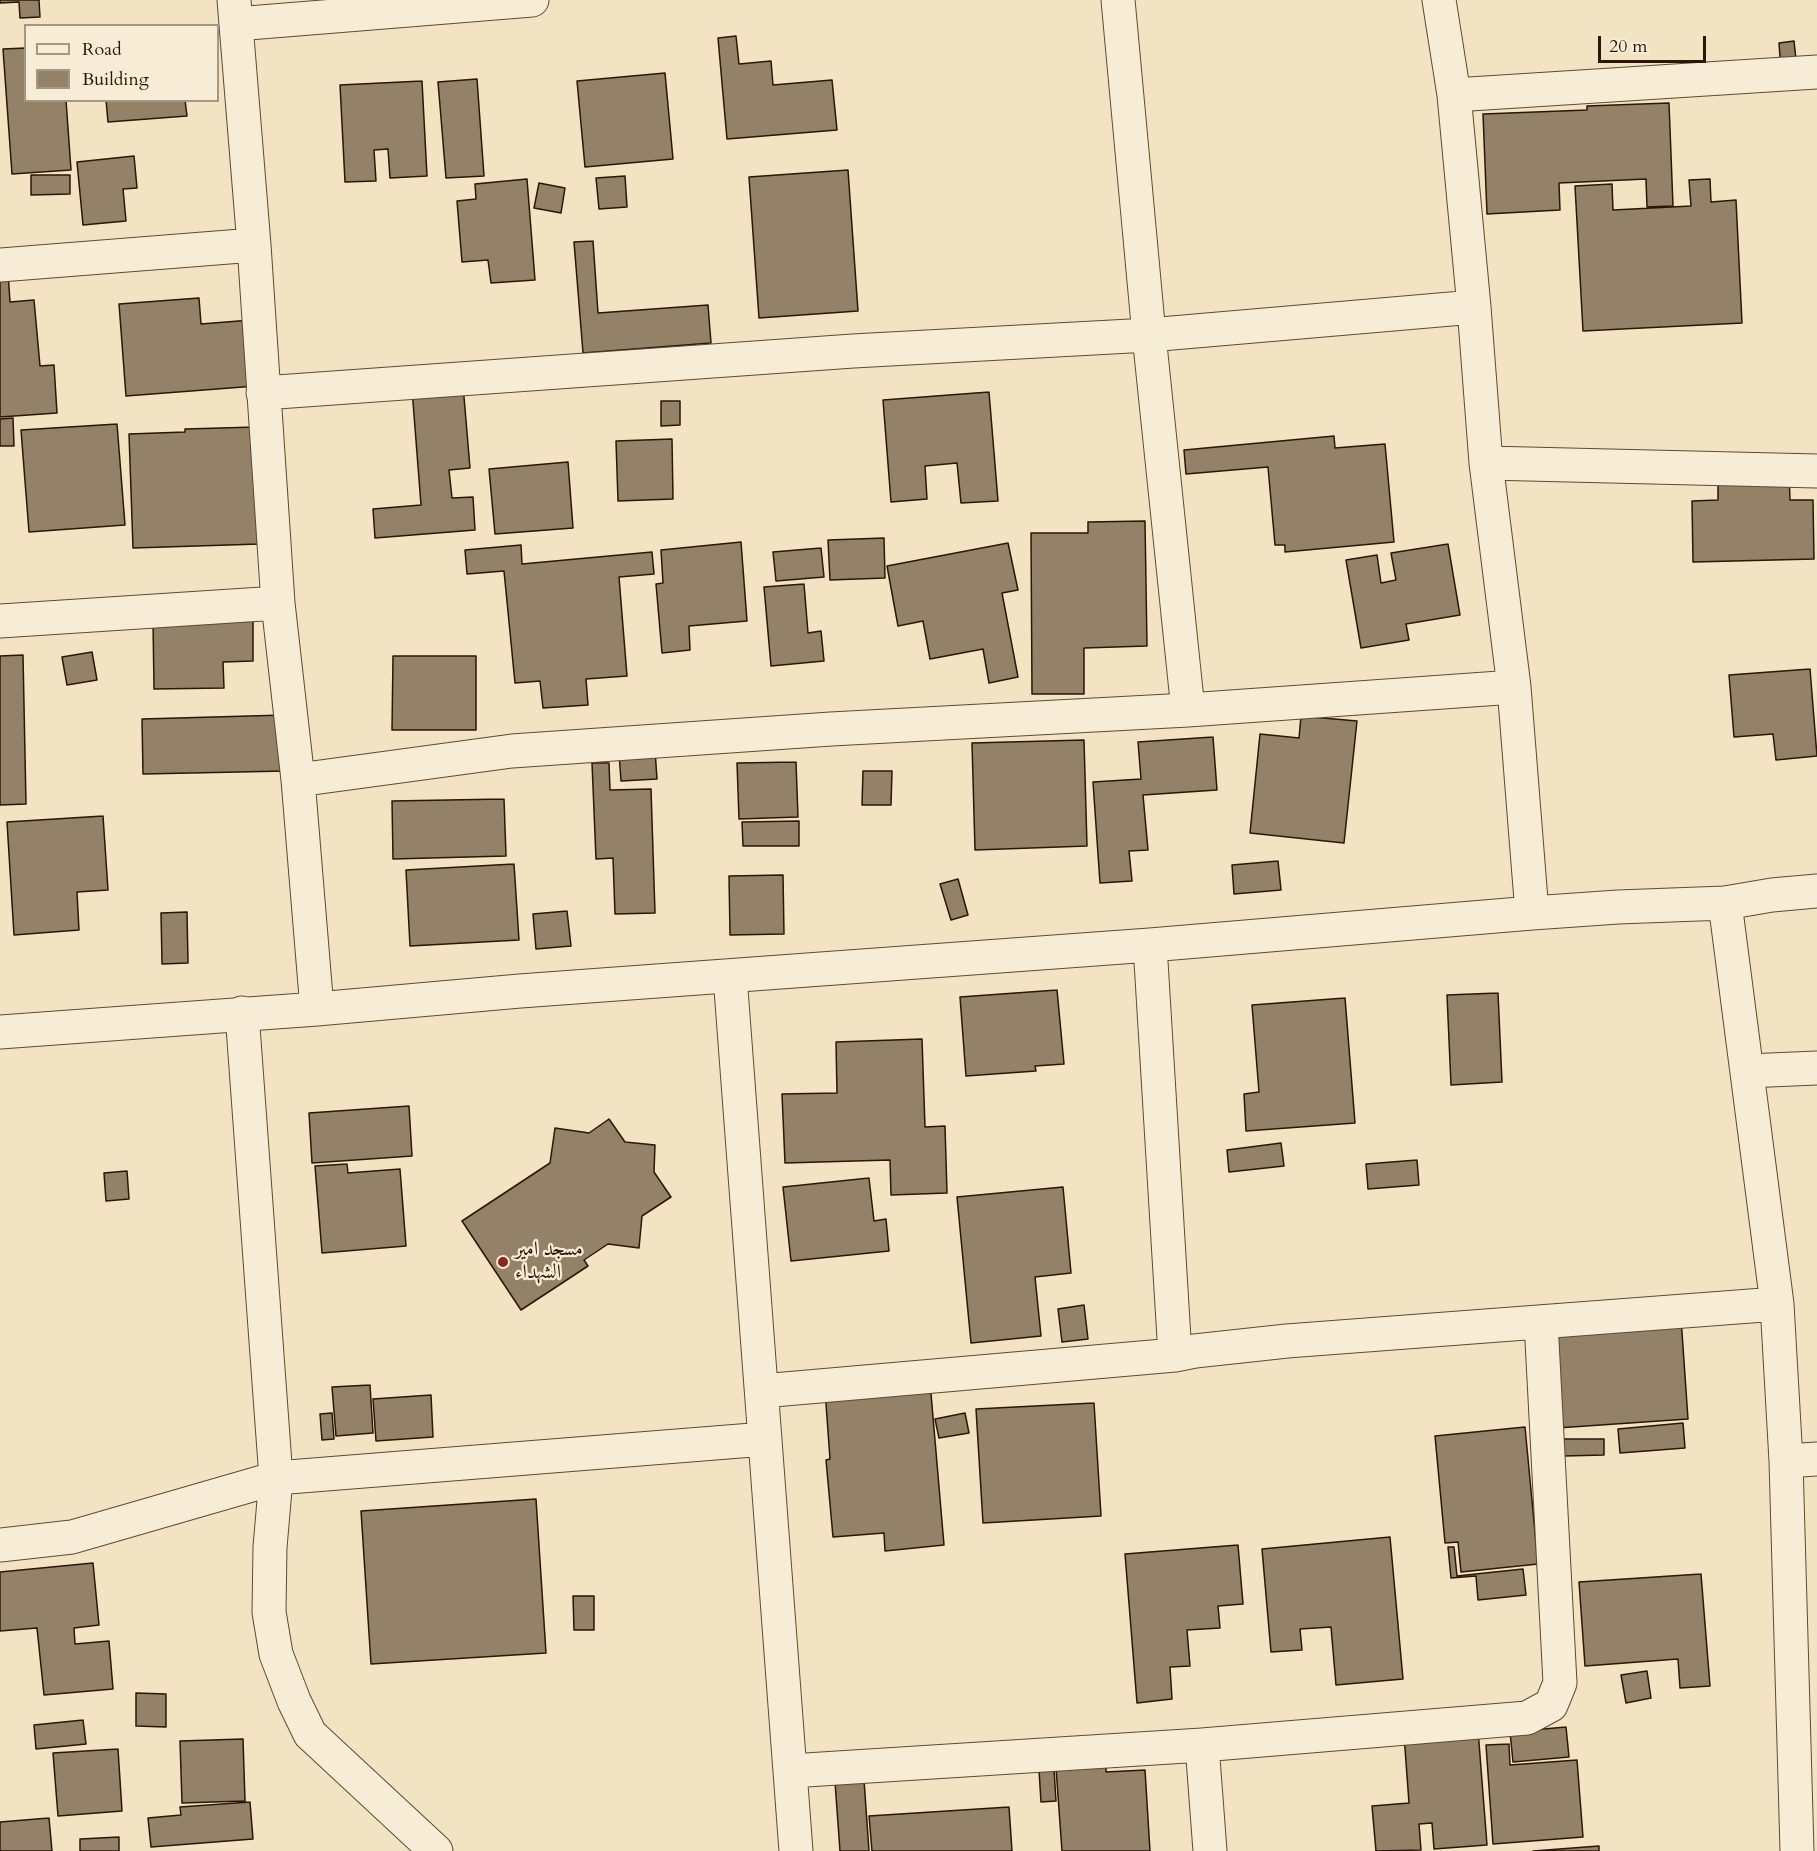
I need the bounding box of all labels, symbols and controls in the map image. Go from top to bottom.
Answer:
legend [24,24,219,102]
scale bar [1601,24,1709,62]
text: 20 m [1609,34,1648,59]
text: Road [82,37,122,62]
text: Building [82,67,149,92]
place label: مسجد امير الشهداء [515,1238,583,1285]
marker: مسجد امير الشهداء [496,1255,510,1269]

